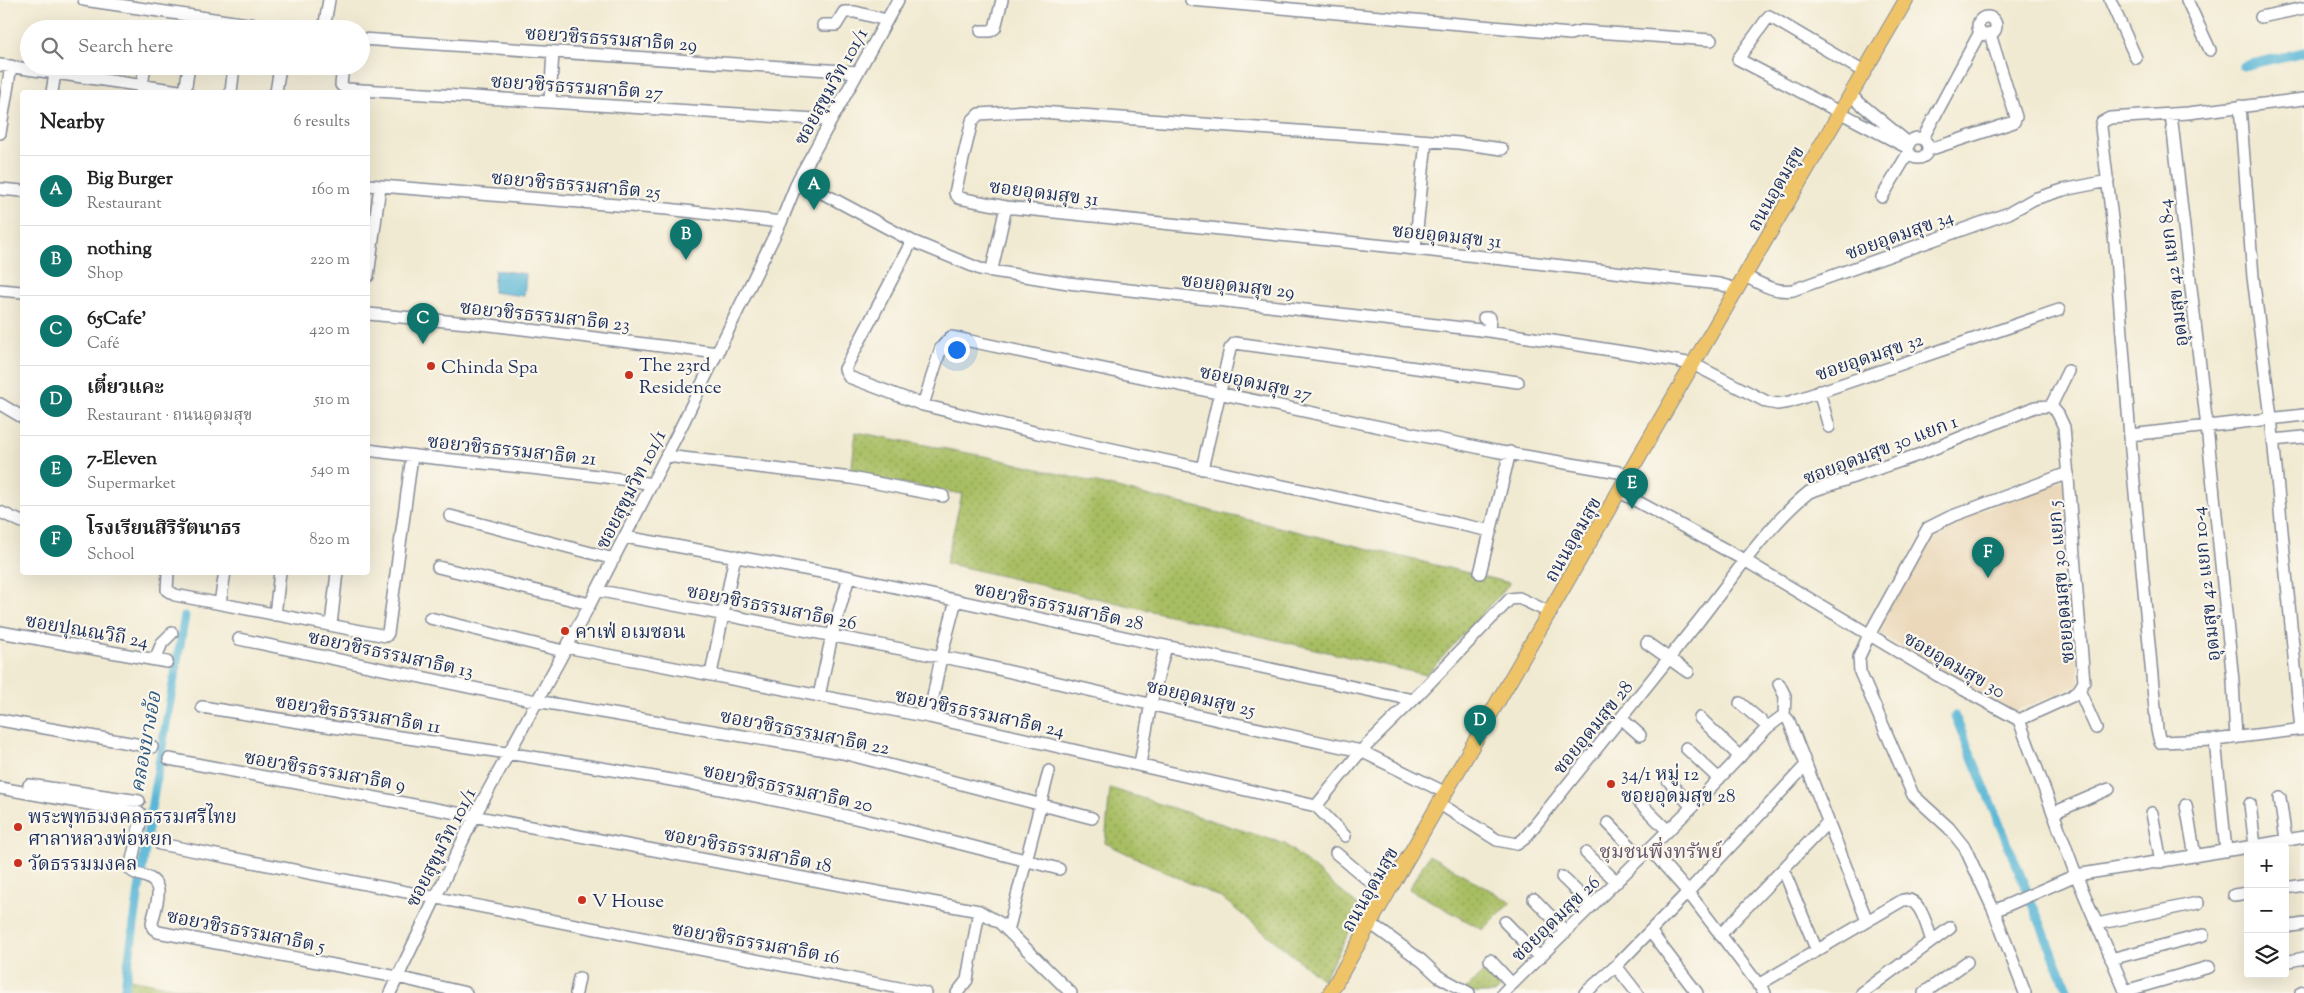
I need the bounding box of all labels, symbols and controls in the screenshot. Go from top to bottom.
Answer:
search box [20,20,370,75]
street label: ซอยวชิรธรรมสาธิต 29 [524,21,698,60]
street label: ซอยสุขุมวิท 101/1 [789,23,876,151]
icon: search [38,34,66,62]
text: Search here [78,34,173,61]
street label: ซอยวชิรธรรมสาธิต 27 [490,69,664,108]
text: Nearby [40,108,105,138]
text: 6 results [294,111,350,134]
street label: ถนนอุดมสุข [1742,141,1813,237]
text: Big Burger [87,166,173,193]
street label: ซอยวชิรธรรมสาธิต 25 [490,166,662,207]
pin: A [798,169,830,210]
street label: ซอยอุดมสุข 31 [987,174,1101,215]
text: A [50,179,63,202]
text: 160 m [312,179,350,202]
text: Restaurant [87,193,162,216]
street label: อุดมสุข 42 แยก 8-4 [2152,197,2197,348]
street label: ซอยอุดมสุข 34 [1842,204,1958,268]
street label: ซอยอุดมสุข 31 [1391,218,1503,257]
pin: B [670,219,702,260]
text: nothing [87,236,152,263]
text: B [51,249,61,272]
text: 220 m [310,249,350,272]
text: Shop [87,263,123,286]
street label: ซอยอุดมสุข 29 [1180,268,1296,307]
street label: ซอยวชิรธรรมสาธิต 23 [458,295,631,340]
pin: C [407,303,439,344]
text: 65Cafe' [87,306,147,333]
text: C [50,319,62,342]
text: 420 m [309,319,350,342]
street label: ซอยอุดมสุข 32 [1812,327,1928,389]
text: Café [87,333,120,356]
your location [944,337,970,363]
place label: The 23rd Residence [639,353,722,402]
place label: Chinda Spa [441,355,538,382]
street label: ซอยอุดมสุข 27 [1197,359,1315,410]
marker: Chinda Spa [425,360,437,372]
marker: The 23rd Residence [623,369,635,381]
text: เตี๋ยวแคะ [87,375,164,402]
text: D [50,389,62,412]
text: 510 m [314,389,350,412]
text: Restaurant · ถนนอุดมสุข [87,405,252,428]
street label: ซอยอุดมสุข 30 แยก 1 [1800,409,1963,493]
street label: ซอยสุขุมวิท 101/1 [591,425,674,554]
street label: ซอยวชิรธรรมสาธิต 21 [426,429,598,474]
text: 7-Eleven [87,446,157,473]
text: E [51,459,61,482]
text: 540 m [312,459,350,482]
pin: E [1616,468,1648,509]
text: Supermarket [87,473,176,496]
street label: ถนนอุดมสุข [1539,492,1610,588]
street label: ซอยอุดมสุข 30 แยก 5 [2042,499,2083,664]
street label: อุดมสุข 42 แยก 10-4 [2186,505,2229,662]
text: โรงเรียนสิริรัตนาธร [87,516,241,543]
text: F [52,529,60,552]
text: 820 m [310,529,350,552]
pin: F [1972,537,2004,578]
text: School [87,544,135,567]
street label: ซอยวชิรธรรมสาธิต 28 [971,576,1146,639]
street label: ซอยวชิรธรรมสาธิต 26 [684,579,859,638]
street label: ซอยปุณณวิถี 24 [23,608,151,657]
place label: คาเฟ่ อเมซอน [575,620,686,647]
street label: ซอยวชิรธรรมสาธิต 13 [305,625,476,686]
marker: คาเฟ่ อเมซอน [559,625,571,637]
street label: ซอยอุดมสุข 30 [1898,626,2010,706]
street label: ซอยอุดมสุข 25 [1143,674,1258,725]
street label: ซอยอุดมสุข 28 [1547,676,1640,782]
street label: ซอยวชิรธรรมสาธิต 24 [892,683,1067,746]
water label: คลองบางอ้อ [124,688,171,795]
street label: ซอยวชิรธรรมสาธิต 11 [273,689,443,742]
street label: ซอยวชิรธรรมสาธิต 22 [717,704,892,763]
pin: D [1464,705,1496,746]
street label: ซอยวชิรธรรมสาธิต 9 [242,745,408,800]
street label: ซอยวชิรธรรมสาธิต 20 [700,758,875,821]
place label: 34/1 หมู่ 12 ซอยอุดมสุข 28 [1621,762,1735,811]
marker: 34/1 หมู่ 12 ซอยอุดมสุข 28 [1605,778,1617,790]
street label: ซอยสุขุมวิท 101/1 [401,783,484,912]
place label: พระพุทธมงคลธรรมศรีไทย ศาลาหลวงพ่อหยก [28,803,237,854]
marker: พระพุทธมงคลธรรมศรีไทย ศาลาหลวงพ่อหยก [12,821,24,833]
street label: ซอยวชิรธรรมสาธิต 18 [661,822,834,881]
district label: ชุมชนพึ่งทรัพย์ [1599,836,1723,868]
street label: ถนนอุดมสุข [1336,842,1407,938]
map controls [2244,843,2289,978]
button: + [2244,843,2289,888]
place label: วัดธรรมมงคล [28,852,138,879]
marker: วัดธรรมมงคล [12,857,24,869]
street label: ซอยอุดมสุข 26 [1506,870,1607,969]
button: − [2244,888,2289,933]
place label: V House [592,889,664,916]
marker: V House [576,894,588,906]
street label: ซอยวชิรธรรมสาธิต 5 [164,904,328,961]
street label: ซอยวชิรธรรมสาธิต 16 [669,916,842,973]
button: layers [2244,933,2289,978]

